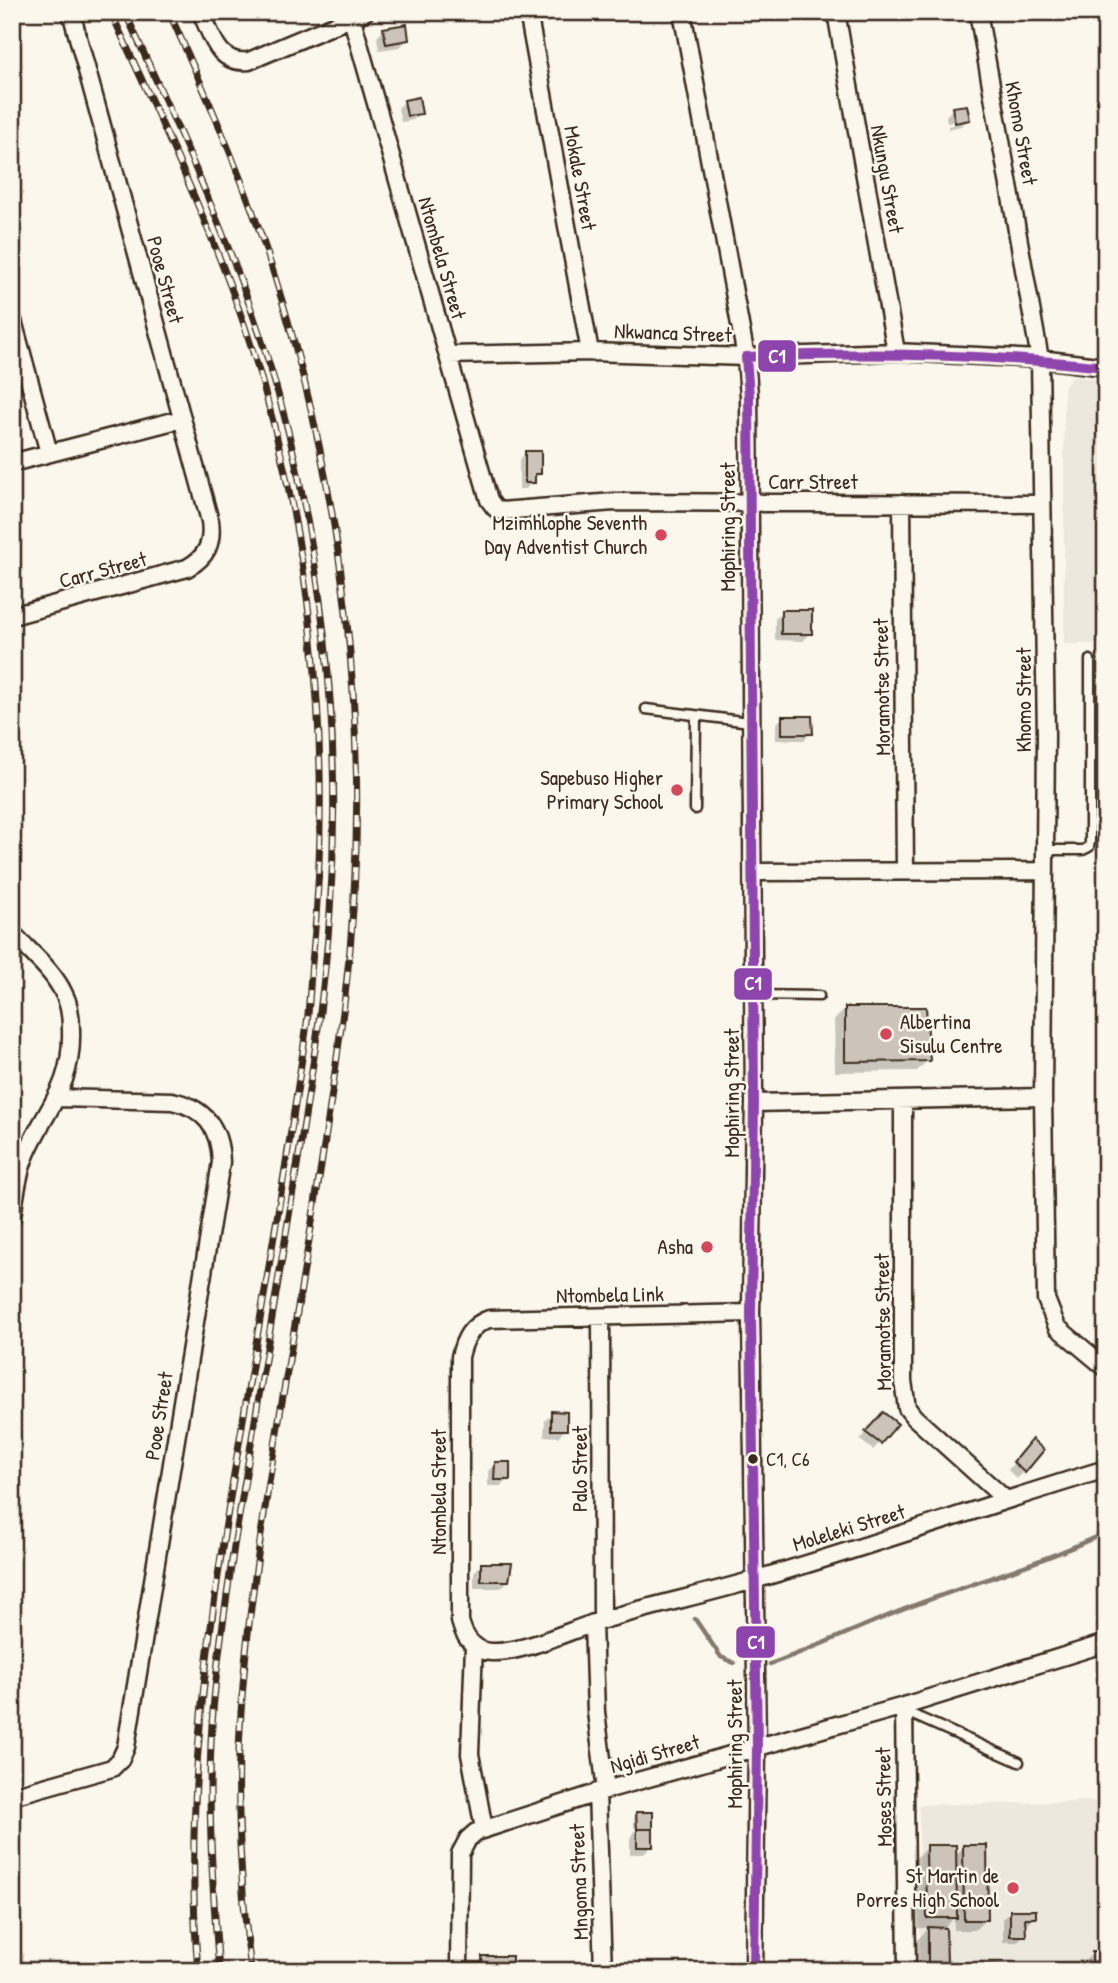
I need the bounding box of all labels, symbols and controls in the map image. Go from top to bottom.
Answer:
street label: Khomo Street [998,79,1045,188]
street label: Mokale Street [557,123,604,233]
street label: Nkungu Street [864,123,911,236]
street label: Ntombela Street [411,193,474,323]
street label: Pooe Street [140,233,191,327]
street label: Nkwanca Street [614,316,733,349]
line badge: C1 [757,339,797,373]
text: C1 [768,343,786,369]
street label: Mophiring Street [713,462,742,591]
street label: Carr Street [768,467,859,496]
place label: Mzimhlophe Seventh Day Adventist Church [485,508,647,561]
marker: Mzimhlophe Seventh Day Adventist Church [653,527,669,543]
street label: Carr Street [56,544,151,595]
street label: Moramotse Street [866,617,897,756]
street label: Khomo Street [1009,647,1038,752]
place label: Sapebuso Higher Primary School [540,763,663,816]
marker: Sapebuso Higher Primary School [669,782,685,798]
line badge: C1 [733,967,773,1001]
text: C1 [744,970,762,996]
place label: Albertina Sisulu Centre [900,1007,1003,1060]
marker: Albertina Sisulu Centre [878,1026,894,1042]
street label: Mophiring Street [717,1028,746,1157]
place label: Asha [658,1232,693,1261]
marker: Asha [699,1239,715,1255]
street label: Moramotse Street [867,1252,898,1391]
street label: Ntombela Link [556,1279,664,1310]
street label: Pooe Street [137,1369,180,1462]
street label: Palo Street [565,1425,594,1512]
street label: Ntombela Street [424,1428,453,1555]
place label: C1, C6 [766,1446,810,1472]
marker: C1, C6 [746,1452,760,1466]
street label: Moleleki Street [789,1496,909,1558]
line badge: C1 [735,1625,776,1659]
text: C1 [747,1629,765,1655]
street label: Mophiring Street [720,1679,749,1808]
street label: Ngidi Street [607,1727,704,1780]
street label: Moses Street [868,1746,899,1847]
street label: Mngoma Street [562,1823,595,1941]
place label: St Martin de Porres High School [856,1861,999,1914]
marker: St Martin de Porres High School [1005,1880,1021,1896]

